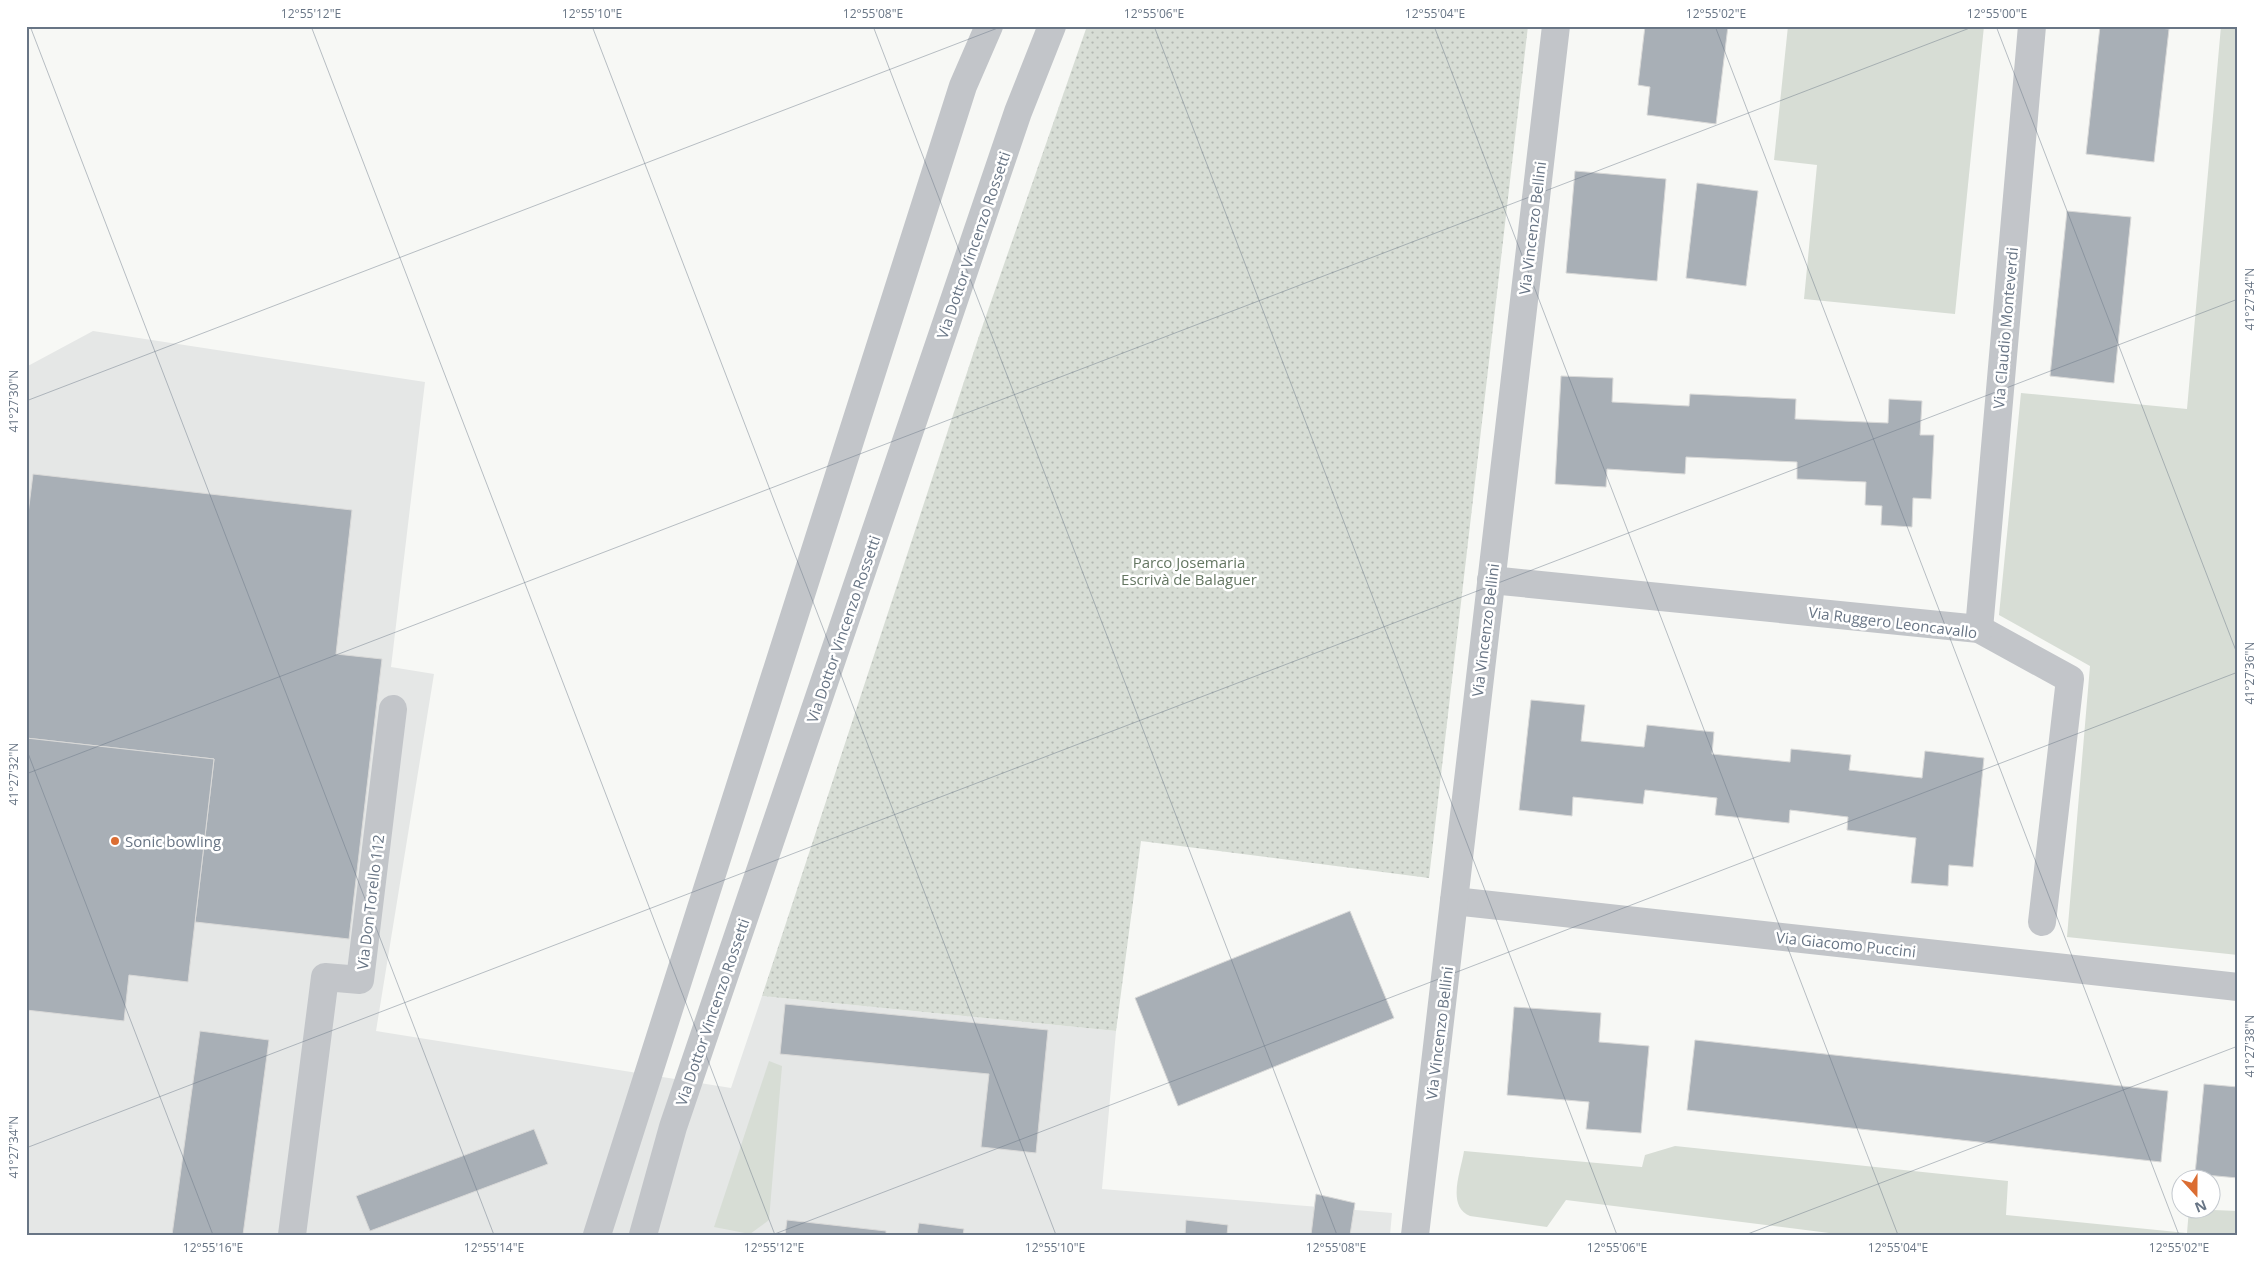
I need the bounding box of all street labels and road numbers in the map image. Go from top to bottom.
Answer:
street label: Via Dottor Vincenzo Rossetti [932,149,1014,341]
street label: Via Vincenzo Bellini [1514,160,1550,296]
street label: Via Claudio Monteverdi [1988,246,2022,410]
street label: Via Dottor Vincenzo Rossetti [802,533,884,725]
street label: Via Vincenzo Bellini [1467,562,1503,698]
street label: Via Ruggero Leoncavallo [1808,602,1978,642]
street label: Via Don Torello 112 [352,833,388,971]
street label: Via Dottor Vincenzo Rossetti [671,916,753,1108]
street label: Via Giacomo Puccini [1775,927,1917,961]
street label: Via Vincenzo Bellini [1421,965,1457,1101]

